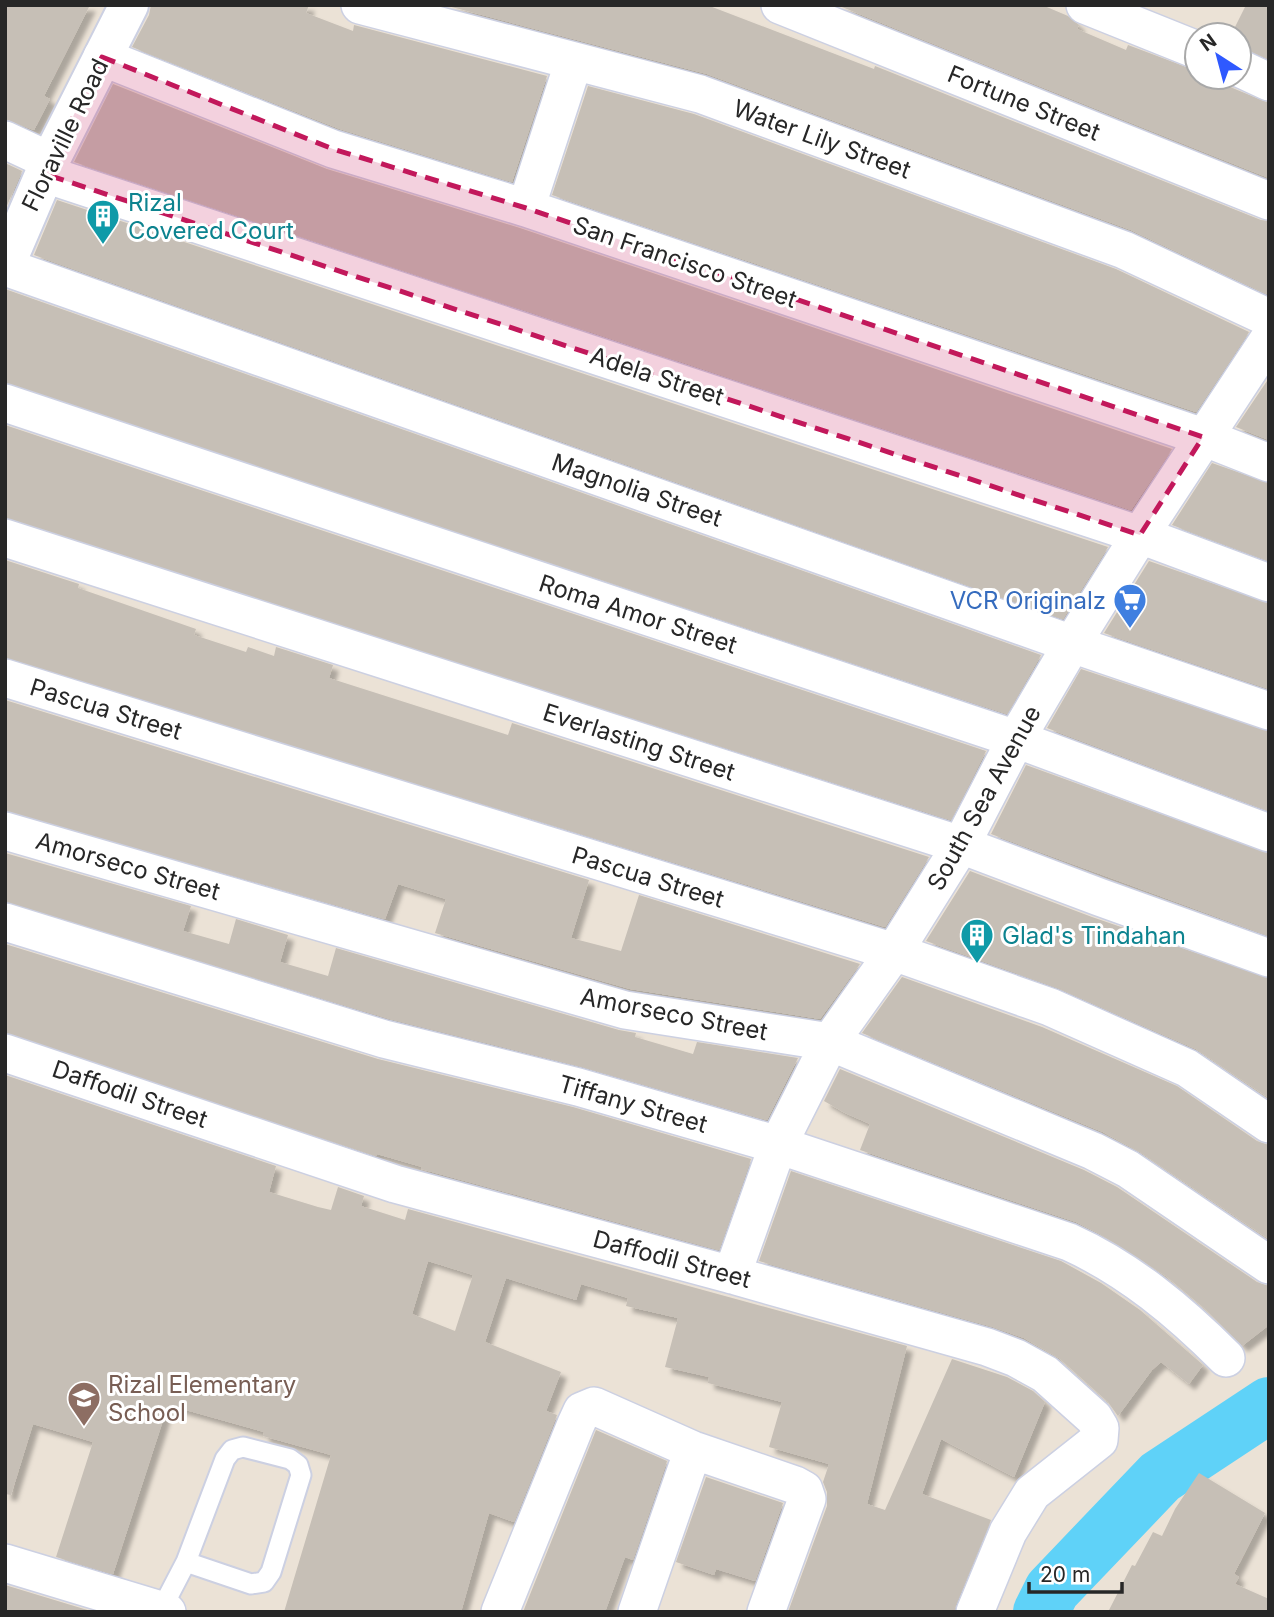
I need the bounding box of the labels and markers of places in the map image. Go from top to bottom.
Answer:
place label: Rizal Covered Court [128,188,294,245]
building icon: Rizal Covered Court [84,197,122,246]
supermarket icon: VCR Originalz [1111,581,1149,630]
place label: VCR Originalz [950,586,1106,615]
building icon: Glad's Tindahan [958,916,996,965]
place label: Glad's Tindahan [1002,921,1186,950]
place label: Rizal Elementary School [108,1370,296,1427]
school or university icon: Rizal Elementary School [65,1379,103,1428]

